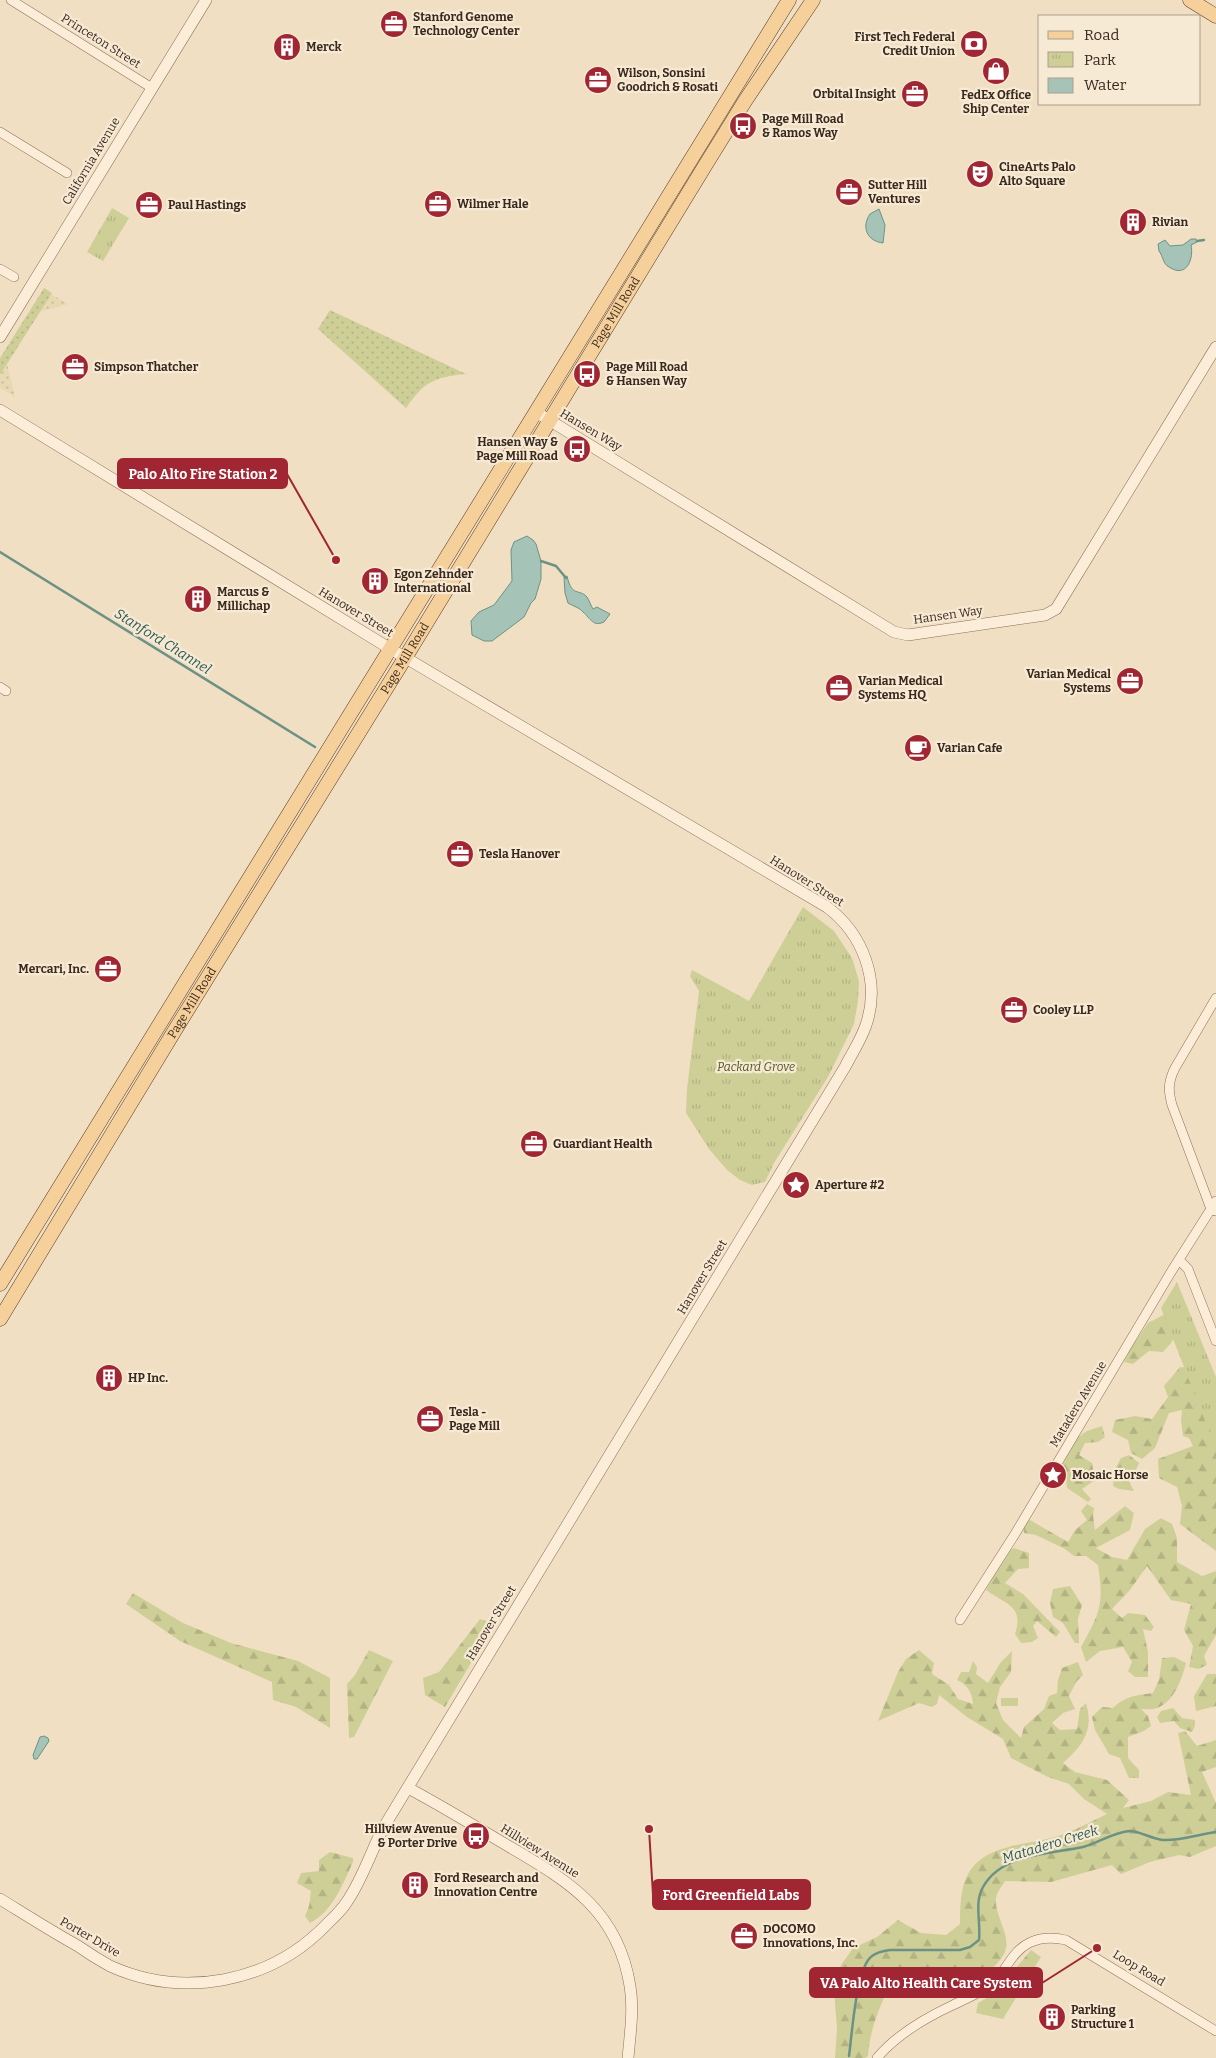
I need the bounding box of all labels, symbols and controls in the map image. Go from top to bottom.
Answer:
office icon: Stanford Genome Technology Center [379,9,409,39]
place label: Stanford Genome Technology Center [413,10,520,38]
street label: Princeton Street [59,11,144,71]
legend [1038,15,1201,105]
text: Road [1084,26,1119,44]
bank icon: First Tech Federal Credit Union [959,29,989,59]
place label: First Tech Federal Credit Union [855,30,955,58]
building icon: Merck [272,32,302,62]
place label: Merck [306,40,343,54]
text: Park [1084,51,1116,69]
shop icon: FedEx Office Ship Center [981,56,1011,86]
office icon: Wilson, Sonsini Goodrich & Rosati [583,65,613,95]
place label: Wilson, Sonsini Goodrich & Rosati [617,66,718,94]
text: Water [1084,76,1127,94]
office icon: Orbital Insight [900,79,930,109]
place label: Orbital Insight [813,87,896,101]
place label: FedEx Office Ship Center [961,88,1032,116]
bus stop icon: Page Mill Road & Ramos Way [728,111,758,141]
place label: Page Mill Road & Ramos Way [762,112,845,140]
street label: California Avenue [59,115,123,207]
theatre icon: CineArts Palo Alto Square [965,159,995,189]
place label: CineArts Palo Alto Square [999,160,1076,188]
office icon: Sutter Hill Ventures [834,177,864,207]
place label: Sutter Hill Ventures [868,178,927,206]
office icon: Wilmer Hale [423,189,453,219]
office icon: Paul Hastings [134,190,164,220]
place label: Wilmer Hale [457,197,529,211]
place label: Paul Hastings [168,198,246,212]
building icon: Rivian [1118,207,1148,237]
place label: Rivian [1152,215,1188,229]
street label: Page Mill Road [589,274,643,351]
office icon: Simpson Thatcher [60,352,90,382]
bus stop icon: Page Mill Road & Hansen Way [572,359,602,389]
place label: Simpson Thatcher [94,360,199,374]
place label: Page Mill Road & Hansen Way [606,360,689,388]
street label: Hansen Way [558,406,625,454]
bus stop icon: Hansen Way & Page Mill Road [562,434,592,464]
place label: Hansen Way & Page Mill Road [476,435,559,463]
callout: Palo Alto Fire Station 2 [118,459,287,488]
text: Palo Alto Fire Station 2 [129,466,278,483]
building icon: Egon Zehnder International [360,566,390,596]
place label: Egon Zehnder International [394,567,474,595]
building icon: Marcus & Millichap [183,584,213,614]
street label: Hanover Street [316,584,396,640]
place label: Marcus & Millichap [217,585,270,613]
street label: Hansen Way [913,603,984,627]
water label: Stanford Channel [111,605,214,678]
street label: Page Mill Road [378,620,432,696]
office icon: Varian Medical Systems [1115,666,1145,696]
place label: Varian Medical Systems [1026,667,1111,695]
office icon: Varian Medical Systems HQ [824,673,854,703]
place label: Varian Medical Systems HQ [858,674,943,702]
cafe icon: Varian Cafe [903,733,933,763]
place label: Varian Cafe [937,741,1003,755]
office icon: Tesla Hanover [445,839,475,869]
place label: Tesla Hanover [479,847,560,861]
street label: Hanover Street [767,853,847,910]
office icon: Mercari, Inc. [93,954,123,984]
place label: Mercari, Inc. [18,962,89,976]
street label: Page Mill Road [165,965,219,1041]
office icon: Cooley LLP [999,995,1029,1025]
place label: Cooley LLP [1033,1003,1094,1017]
park label: Packard Grove [717,1060,795,1074]
office icon: Guardiant Health [519,1129,549,1159]
place label: Guardiant Health [553,1137,653,1151]
place icon: Aperture #2 [781,1170,811,1200]
place label: Aperture #2 [815,1178,885,1192]
street label: Hanover Street [674,1237,730,1317]
street label: Matadero Avenue [1047,1358,1109,1450]
building icon: HP Inc. [94,1363,124,1393]
place label: HP Inc. [128,1371,168,1385]
office icon: Tesla - Page Mill [415,1404,445,1434]
place label: Tesla - Page Mill [449,1405,500,1433]
place icon: Mosaic Horse [1038,1460,1068,1490]
place label: Mosaic Horse [1072,1468,1149,1482]
street label: Hanover Street [463,1583,519,1663]
bus stop icon: Hillview Avenue & Porter Drive [461,1821,491,1851]
street label: Hillview Avenue [498,1821,582,1881]
place label: Hillview Avenue & Porter Drive [365,1822,457,1850]
water label: Matadero Creek [1000,1822,1101,1867]
building icon: Ford Research and Innovation Centre [400,1870,430,1900]
place label: Ford Research and Innovation Centre [434,1871,539,1899]
callout: Ford Greenfield Labs [653,1880,810,1909]
text: Ford Greenfield Labs [663,1887,800,1904]
street label: Porter Drive [57,1914,123,1960]
office icon: DOCOMO Innovations, Inc. [729,1921,759,1951]
place label: DOCOMO Innovations, Inc. [763,1922,858,1950]
street label: Loop Road [1111,1947,1167,1989]
callout: VA Palo Alto Health Care System [810,1968,1042,1997]
text: VA Palo Alto Health Care System [820,1975,1033,1992]
building icon: Parking Structure 1 [1037,2002,1067,2032]
place label: Parking Structure 1 [1071,2003,1135,2031]

